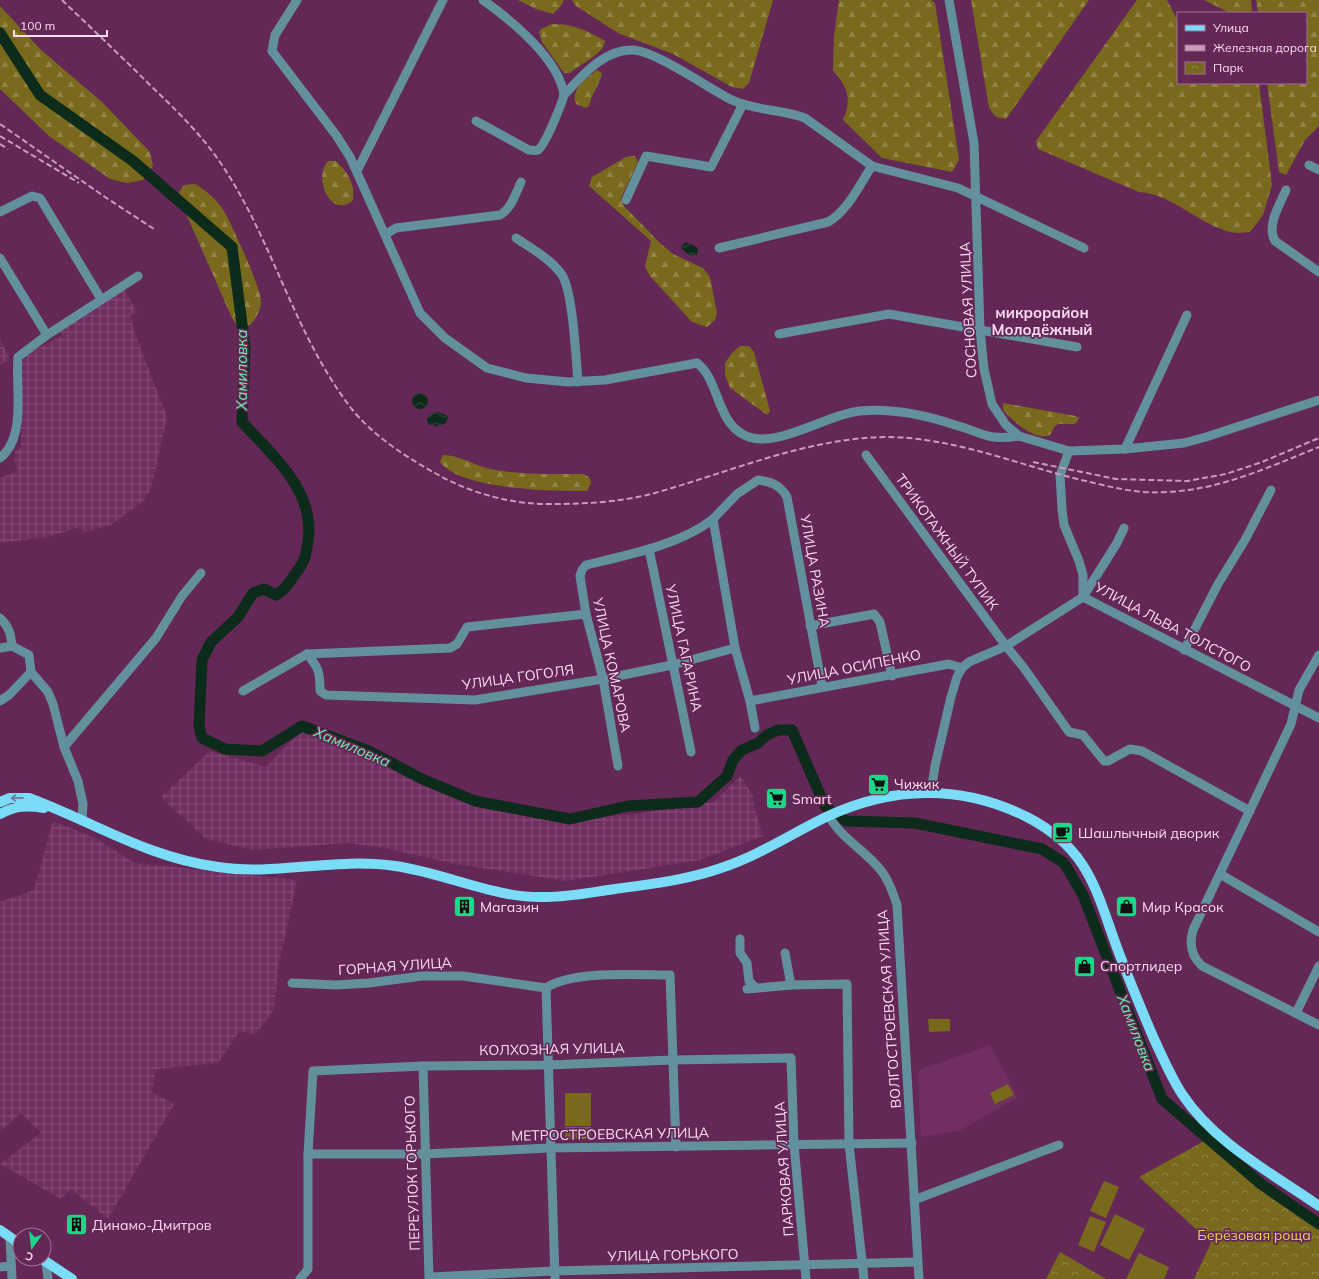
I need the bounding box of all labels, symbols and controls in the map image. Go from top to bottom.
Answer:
scale bar [14,12,107,38]
legend [1177,12,1307,84]
text: 100 m [20,18,55,33]
text: Улица [1212,20,1249,35]
text: Железная дорога [1213,40,1317,55]
text: Парк [1213,60,1244,75]
street label: СОСНОВАЯ УЛИЦА [955,241,981,379]
district label: микрорайон Молодёжный [991,303,1093,339]
water label: Хамиловка [232,329,251,412]
street label: ТРИКОТАЖНЫЙ ТУПИК [892,470,1003,614]
street label: УЛИЦА РАЗИНА [796,512,834,630]
street label: УЛИЦА ЛЬВА ТОЛСТОГО [1091,578,1254,676]
street label: УЛИЦА ГАГАРИНА [661,582,706,714]
street label: УЛИЦА КОМАРОВА [589,595,635,735]
street label: УЛИЦА ОСИПЕНКО [785,645,922,689]
street label: УЛИЦА ГОГОЛЯ [460,660,575,694]
water label: Хамиловка [310,722,393,771]
supermarket icon: Чижик [865,771,891,797]
place label: Чижик [894,775,940,793]
supermarket icon: Smart [763,786,789,812]
place label: Smart [792,790,832,808]
one-way arrow [11,794,24,802]
cafe icon: Шашлычный дворик [1049,820,1075,846]
place label: Шашлычный дворик [1078,824,1220,842]
building icon: Магазин [451,894,477,920]
shop icon: Мир Красок [1114,894,1140,920]
place label: Магазин [480,898,539,916]
place label: Мир Красок [1142,898,1224,916]
street label: ВОЛГОСТРОЕВСКАЯ УЛИЦА [873,908,905,1109]
street label: ГОРНАЯ УЛИЦА [338,953,453,979]
shop icon: Спортлидер [1072,953,1098,979]
place label: Спортлидер [1100,957,1182,975]
water label: Хамиловка [1113,991,1160,1074]
street label: КОЛХОЗНАЯ УЛИЦА [479,1039,626,1059]
street label: ПЕРЕУЛОК ГОРЬКОГО [400,1095,424,1251]
street label: ПАРКОВАЯ УЛИЦА [770,1100,798,1237]
street label: МЕТРОСТРОЕВСКАЯ УЛИЦА [511,1123,710,1145]
building icon: Динамо-Дмитров [64,1212,90,1238]
place label: Динамо-Дмитров [92,1216,212,1234]
park label: Берёзовая роща [1197,1226,1311,1244]
north arrow [12,1227,52,1267]
street label: УЛИЦА ГОРЬКОГО [606,1245,739,1265]
text: С [24,1249,35,1264]

